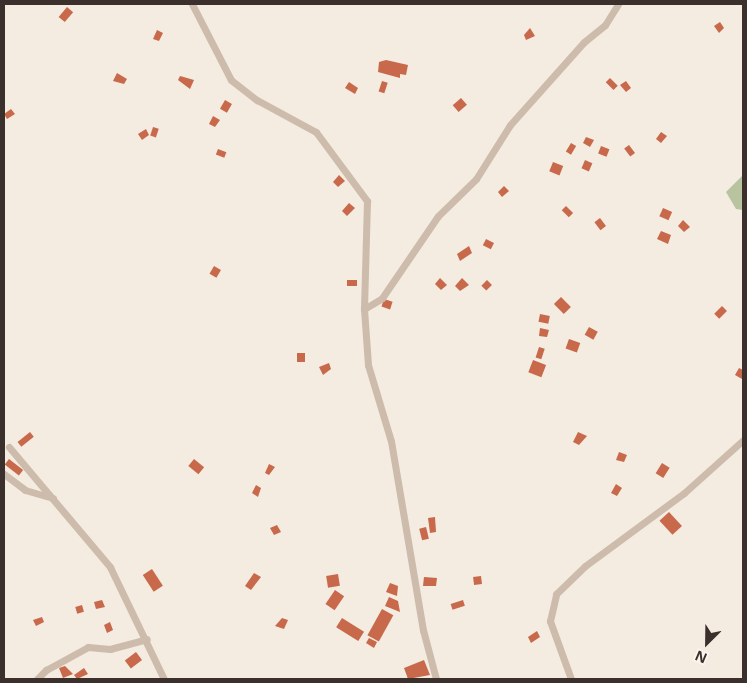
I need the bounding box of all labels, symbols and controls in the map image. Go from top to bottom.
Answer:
north arrow [682,618,732,668]
text: N [692,646,710,668]

